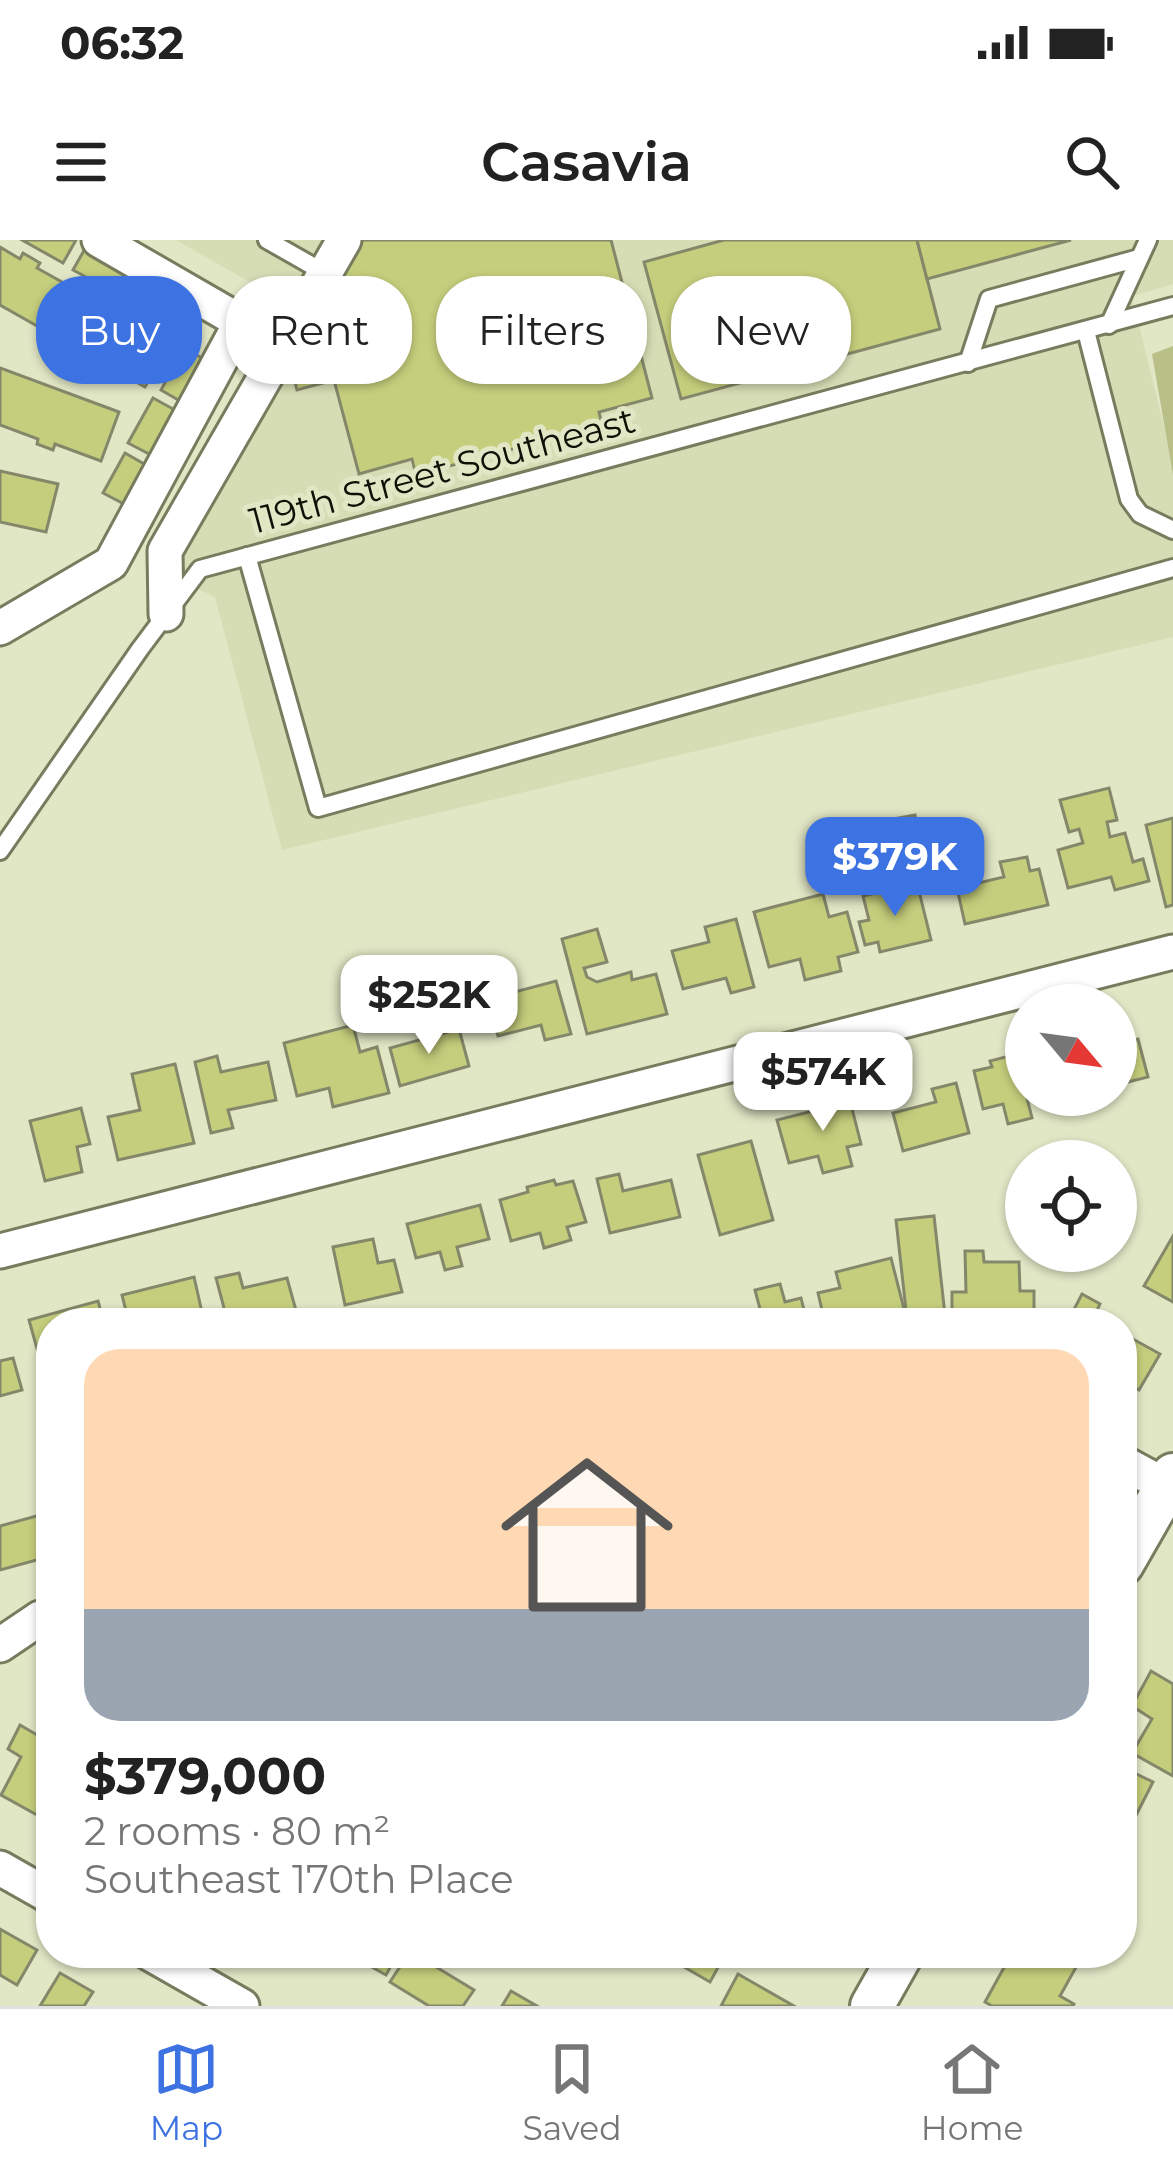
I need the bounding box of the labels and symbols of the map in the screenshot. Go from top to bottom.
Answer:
street label: 119th Street Southeast [244,397,640,543]
pin: $379K [811,817,979,919]
pin: $252K [345,955,513,1057]
north arrow [1005,984,1137,1116]
pin: $574K [739,1032,907,1134]

